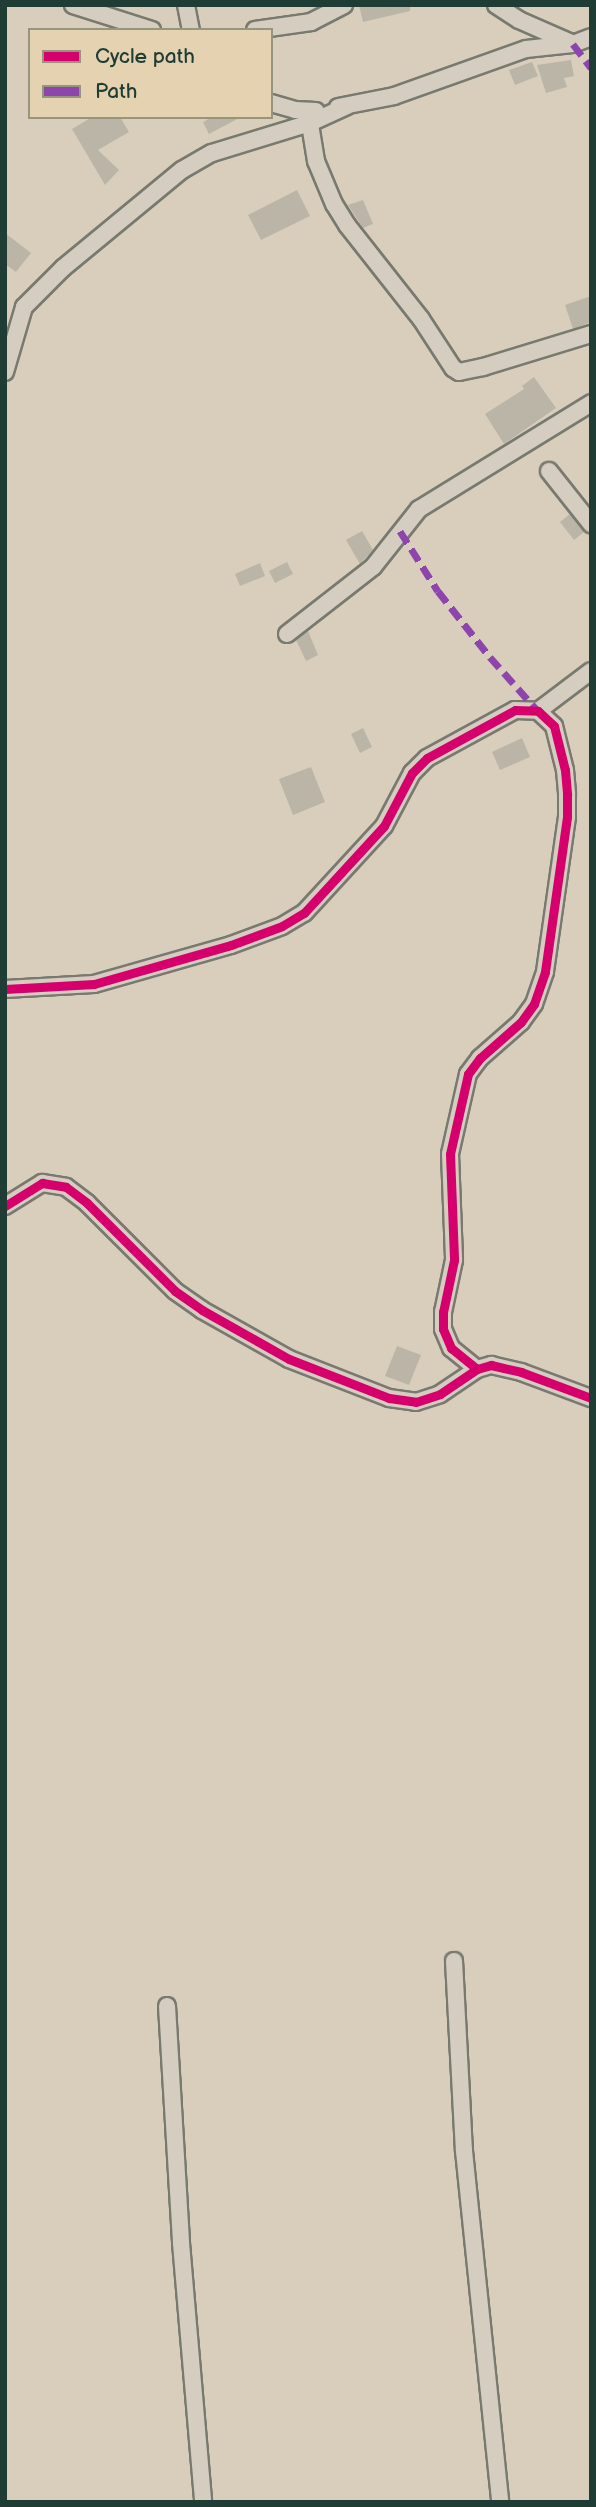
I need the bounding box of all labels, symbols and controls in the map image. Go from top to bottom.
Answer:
legend [28,28,273,119]
text: Cycle path [95,44,195,69]
text: Path [95,79,137,104]

